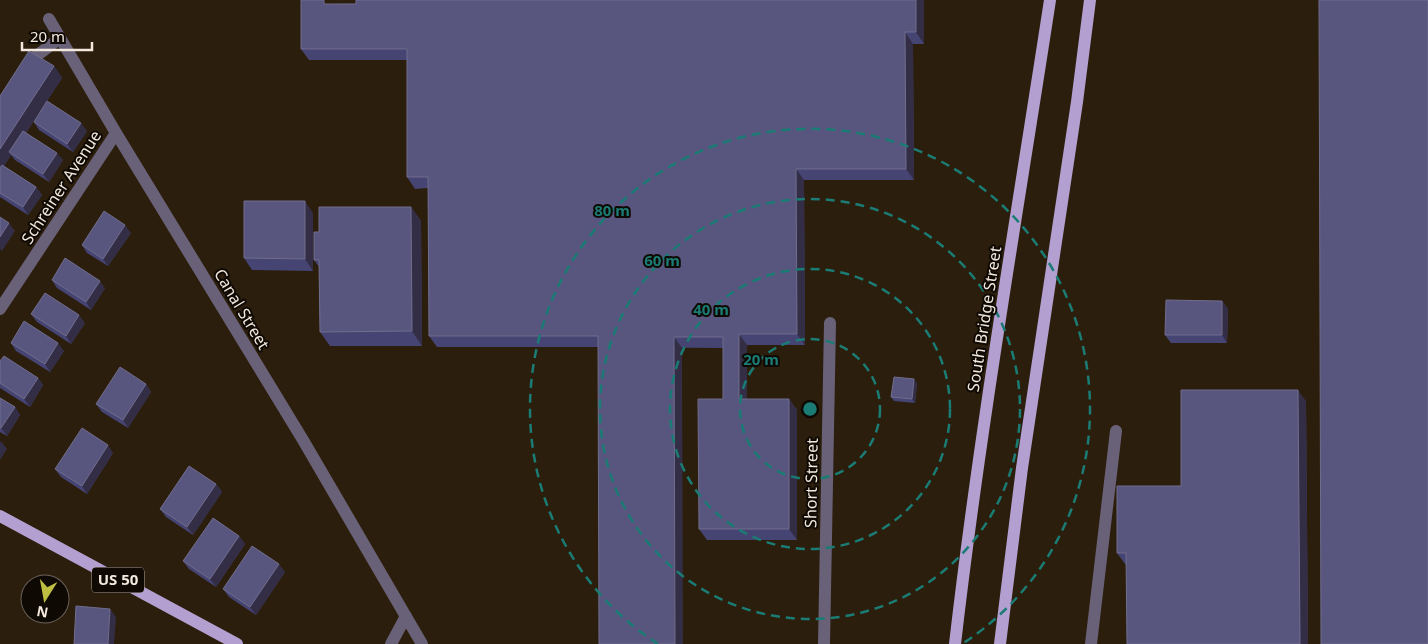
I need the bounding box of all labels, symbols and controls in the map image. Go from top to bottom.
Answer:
scale bar [22,20,92,52]
text: 20 m [30,26,65,46]
street label: Schreiner Avenue [16,126,106,248]
text: 80 m [594,200,630,220]
street label: South Bridge Street [962,245,1006,393]
text: 60 m [644,250,680,270]
street label: Canal Street [209,264,275,354]
text: 40 m [693,299,729,319]
text: 20 m [743,349,779,369]
centre of rings [801,400,819,418]
street label: Short Street [799,438,823,528]
road number: US 50 [92,568,144,592]
north arrow [20,574,70,624]
text: N [35,602,50,623]

